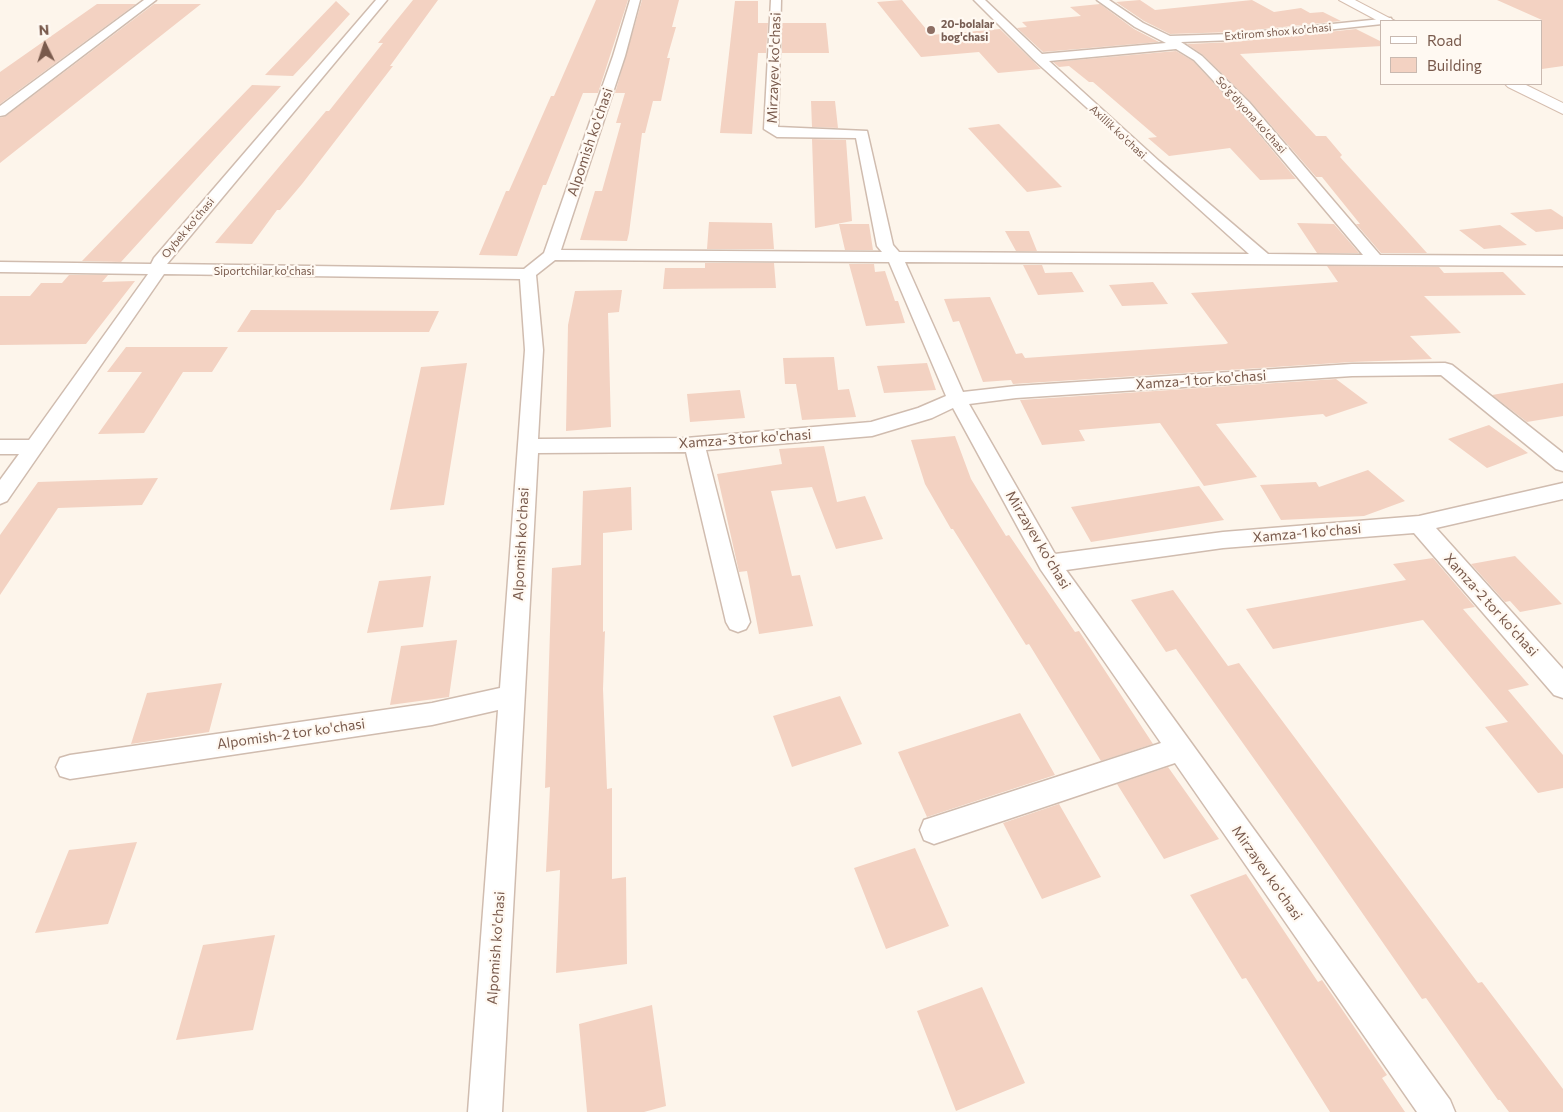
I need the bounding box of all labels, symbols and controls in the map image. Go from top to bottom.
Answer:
street label: Mirzayev ko'chasi [764,12,784,124]
place label: 20-bolalar bog'chasi [941,17,994,43]
north arrow [20,20,70,70]
legend [1380,20,1543,85]
text: N [38,21,50,38]
street label: Extirom shox ko'chasi [1224,21,1332,43]
marker: 20-bolalar bog'chasi [925,24,937,36]
text: Road [1427,31,1462,49]
text: Building [1427,56,1482,74]
street label: So'g'diyona ko'chasi [1213,74,1289,156]
street label: Alpomish ko'chasi [564,86,616,198]
street label: Axillik ko'chasi [1087,102,1149,162]
street label: Oybek ko'chasi [159,195,217,261]
street label: Siportchilar ko'chasi [214,264,314,278]
street label: Xamza-1 tor ko'chasi [1135,367,1267,393]
street label: Xamza-3 tor ko'chasi [678,426,812,452]
street label: Alpomish ko'chasi [510,487,532,601]
street label: Mirzayev ko'chasi [1002,488,1074,592]
street label: Xamza-1 ko'chasi [1252,520,1362,546]
street label: Xamza-2 tor ko'chasi [1440,550,1542,660]
street label: Alpomish-2 tor ko'chasi [216,715,366,753]
street label: Mirzayev ko'chasi [1228,823,1306,923]
street label: Alpomish ko'chasi [484,891,508,1005]

